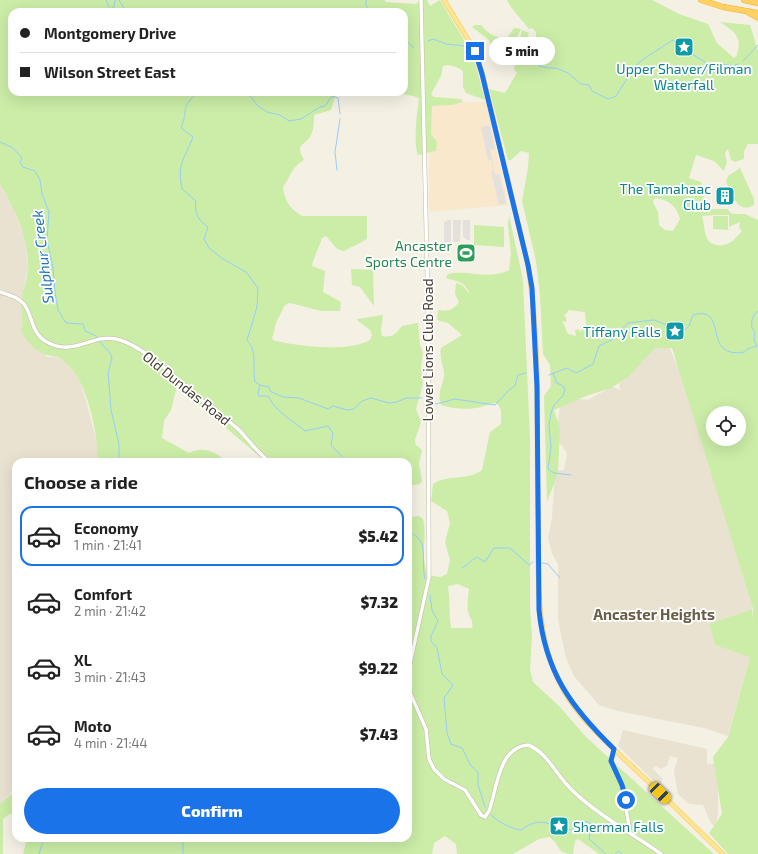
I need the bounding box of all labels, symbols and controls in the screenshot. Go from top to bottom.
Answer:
text: Montgomery Drive [44,24,176,42]
place icon: Upper Shaver/Filman Waterfall [673,36,695,58]
callout: 5 min [489,37,555,65]
route end [466,42,484,60]
text: 5 min [505,43,539,59]
place label: Upper Shaver/Filman Waterfall [616,60,752,93]
text: Wilson Street East [44,63,176,81]
place label: The Tamahaac Club [620,180,711,213]
building icon: The Tamahaac Club [714,185,736,207]
water label: Sulphur Creek [27,209,57,305]
place label: Ancaster Sports Centre [365,237,452,270]
sports icon: Ancaster Sports Centre [455,242,477,264]
street label: Lower Lions Club Road [419,279,436,421]
place icon: Tiffany Falls [664,320,686,342]
place label: Tiffany Falls [583,323,661,340]
street label: Old Dundas Road [140,347,234,429]
map controls [706,406,746,446]
button: locate [706,406,746,446]
text: Choose a ride [24,471,138,493]
icon: car [26,518,62,554]
text: Economy [74,519,139,537]
text: $5.42 [358,527,398,545]
text: 1 min · 21:41 [74,537,142,553]
icon: car [26,584,62,620]
text: Comfort [74,585,132,603]
text: $7.32 [360,593,398,611]
text: 2 min · 21:42 [74,603,146,619]
district label: Ancaster Heights [593,605,715,623]
icon: car [26,650,62,686]
text: XL [74,651,92,669]
text: $9.22 [359,659,398,677]
text: 3 min · 21:43 [74,669,146,685]
icon: car [26,716,62,752]
text: Moto [74,717,112,735]
text: $7.43 [360,725,398,743]
text: 4 min · 21:44 [74,735,147,751]
car [647,780,673,806]
button: Confirm [24,788,400,834]
route start [617,791,635,809]
place icon: Sherman Falls [548,815,570,837]
place label: Sherman Falls [573,818,664,835]

